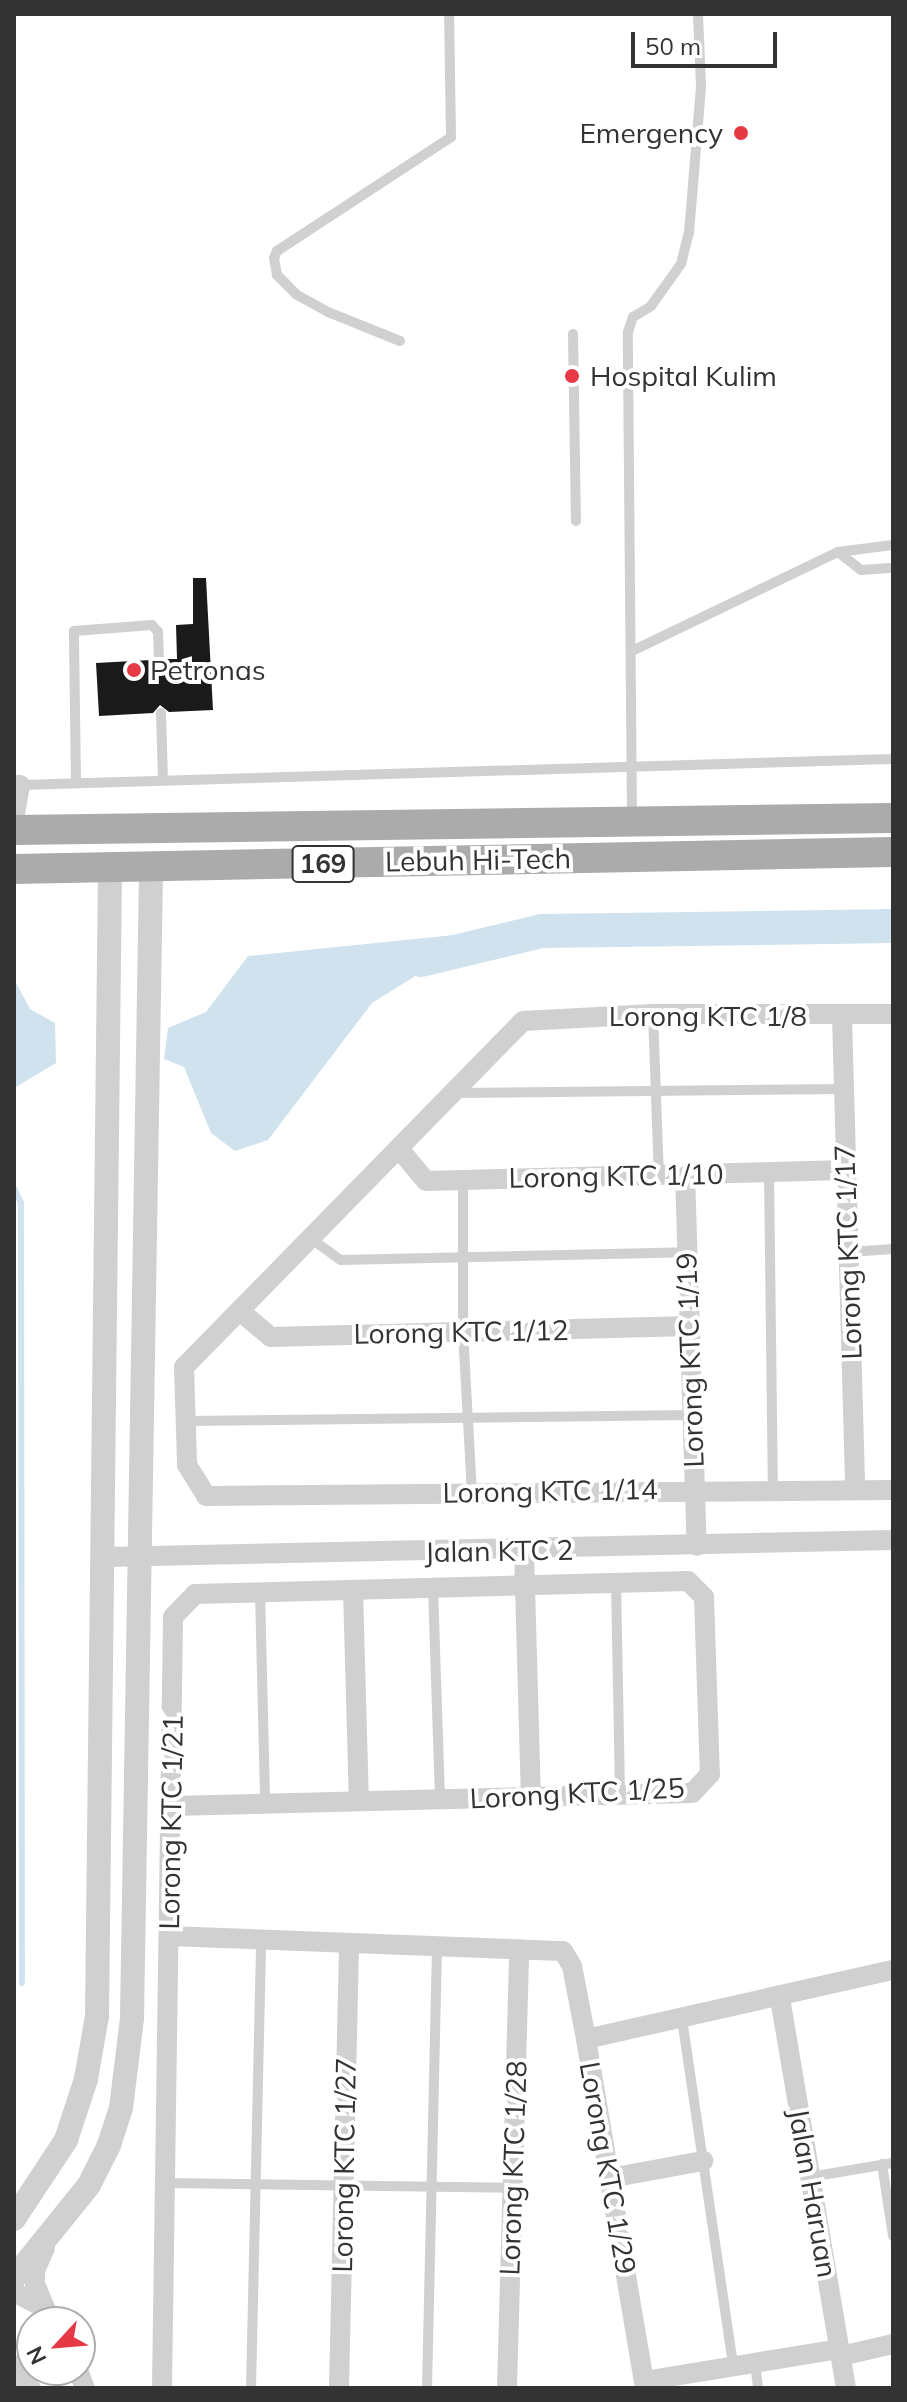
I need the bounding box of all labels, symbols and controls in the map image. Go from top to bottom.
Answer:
scale bar [635,16,781,66]
text: 50 m [645,31,701,61]
place label: Emergency [579,116,723,150]
marker: Emergency [730,122,752,144]
place label: Hospital Kulim [590,359,777,393]
marker: Hospital Kulim [561,365,583,387]
place label: Petronas [150,653,266,687]
marker: Petronas [125,661,143,679]
road number: 169 [291,842,355,886]
street label: Lebuh Hi-Tech [385,842,571,878]
street label: Lorong KTC 1/8 [609,999,807,1033]
street label: Lorong KTC 1/17 [827,1144,869,1360]
street label: Lorong KTC 1/10 [508,1157,724,1195]
street label: Lorong KTC 1/19 [669,1252,711,1468]
street label: Lorong KTC 1/12 [353,1313,569,1351]
street label: Lorong KTC 1/14 [442,1472,658,1510]
street label: Jalan KTC 2 [424,1533,574,1569]
street label: Lorong KTC 1/21 [152,1714,190,1930]
street label: Lorong KTC 1/25 [469,1771,685,1815]
street label: Lorong KTC 1/27 [325,2057,363,2273]
street label: Lorong KTC 1/29 [573,2059,643,2277]
street label: Lorong KTC 1/28 [492,2060,534,2276]
street label: Jalan Haruan [782,2106,844,2280]
north arrow [16,2306,96,2386]
text: N [20,2342,52,2369]

